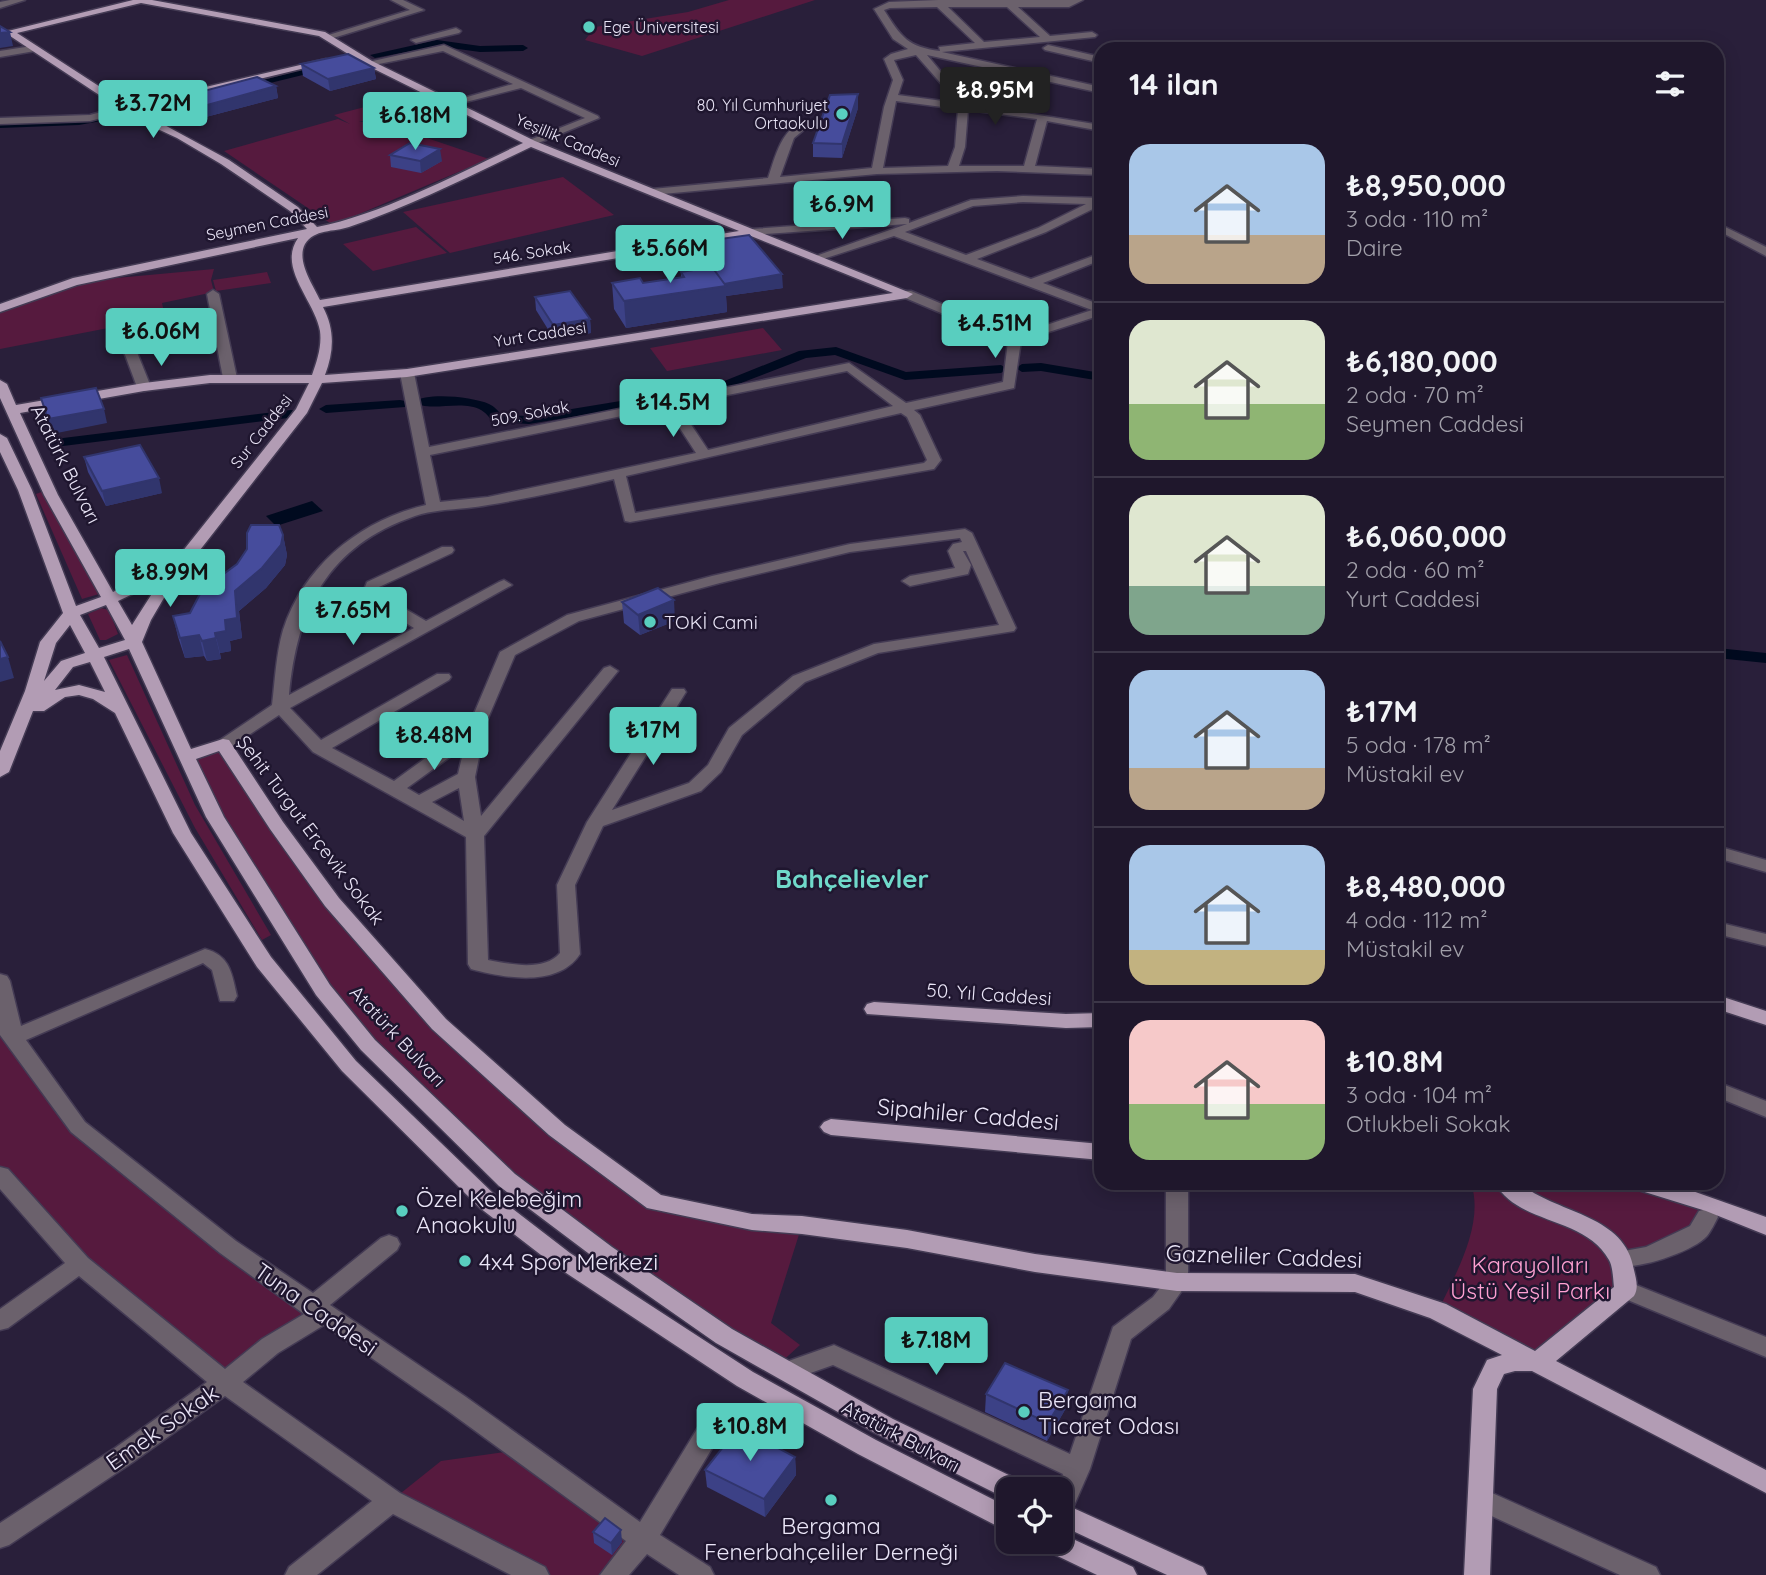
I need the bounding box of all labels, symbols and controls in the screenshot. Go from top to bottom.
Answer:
place label: Ege Üniversitesi [603,17,719,37]
marker: Ege Üniversitesi [581,19,597,35]
text: 14 ilan [1129,65,1219,103]
icon: filters [1651,65,1689,103]
pin: ₺8.95M [938,68,1052,127]
text: ₺8.95M [956,75,1034,104]
pin: ₺3.72M [96,80,210,140]
text: ₺3.72M [114,88,192,117]
pin: ₺6.18M [358,92,472,152]
place label: 80. Yıl Cumhuriyet Ortaokulu [697,95,828,133]
text: ₺6.18M [379,100,451,129]
marker: 80. Yıl Cumhuriyet Ortaokulu [834,106,850,122]
street label: Yeşillik Caddesi [513,109,623,171]
text: ₺8,950,000 [1346,166,1506,204]
icon: home [1185,172,1269,256]
pin: ₺6.9M [793,182,891,241]
text: ₺6.9M [810,189,874,218]
street label: Seymen Caddesi [204,201,330,245]
text: 3 oda · 110 m² [1346,204,1488,233]
pin: ₺5.66M [613,226,727,285]
text: ₺5.66M [632,233,708,262]
text: Daire [1346,233,1403,262]
street label: 546. Sokak [492,236,572,268]
pin: ₺4.51M [938,300,1052,360]
pin: ₺6.06M [104,308,218,368]
text: ₺4.51M [958,308,1032,337]
text: ₺6.06M [122,316,200,345]
street label: Yurt Caddesi [492,317,588,351]
text: ₺6,180,000 [1346,342,1498,380]
icon: home [1185,348,1269,432]
pin: ₺14.5M [616,380,730,439]
text: 2 oda · 70 m² [1346,380,1484,409]
text: ₺14.5M [636,387,710,416]
street label: Sur Caddesi [226,390,296,472]
street label: 509. Sokak [489,396,571,430]
street label: Atatürk Bulvarı [26,401,106,527]
text: Seymen Caddesi [1346,409,1524,438]
text: ₺6,060,000 [1346,517,1507,555]
icon: home [1185,523,1269,607]
pin: ₺8.99M [113,550,227,609]
text: 2 oda · 60 m² [1346,555,1484,584]
text: ₺8.99M [131,557,209,586]
text: Yurt Caddesi [1346,584,1480,613]
pin: ₺7.65M [296,588,410,647]
text: ₺7.65M [315,595,391,624]
place label: TOKİ Cami [664,610,758,634]
marker: TOKİ Cami [642,614,658,630]
text: ₺17M [1346,692,1418,730]
icon: home [1185,698,1269,782]
pin: ₺17M [612,708,694,767]
pin: ₺8.48M [377,712,491,772]
text: ₺17M [626,715,680,744]
text: ₺8.48M [395,720,473,749]
text: 5 oda · 178 m² [1346,730,1491,759]
street label: Şehit Turgut Erçevik Sokak [232,731,390,929]
text: Müstakil ev [1346,759,1464,788]
district label: Bahçelievler [775,862,929,895]
text: ₺8,480,000 [1346,867,1506,905]
icon: home [1185,873,1269,957]
text: 4 oda · 112 m² [1346,905,1488,934]
text: Müstakil ev [1346,934,1464,963]
street label: 50. Yıl Caddesi [926,978,1052,1010]
street label: Atatürk Bulvarı [345,980,451,1092]
text: ₺10.8M [1346,1042,1444,1080]
icon: home [1185,1048,1269,1132]
text: 3 oda · 104 m² [1346,1080,1492,1109]
street label: Sipahiler Caddesi [876,1092,1060,1136]
text: Otlukbeli Sokak [1346,1109,1511,1138]
place label: Özel Kelebeğim Anaokulu [416,1184,582,1239]
marker: Özel Kelebeğim Anaokulu [394,1203,410,1219]
street label: Gazneliler Caddesi [1165,1238,1363,1274]
place label: 4x4 Spor Merkezi [479,1247,658,1276]
park label: Karayolları Üstü Yeşil Parkı [1450,1250,1610,1305]
marker: 4x4 Spor Merkezi [457,1253,473,1269]
street label: Tuna Caddesi [249,1256,383,1362]
pin: ₺7.18M [879,1318,993,1377]
text: ₺7.18M [901,1325,971,1354]
street label: Emek Sokak [100,1378,224,1476]
place label: Bergama Ticaret Odası [1038,1385,1179,1440]
street label: Atatürk Bulvarı [838,1395,964,1477]
pin: ₺10.8M [693,1404,807,1463]
marker: Bergama Ticaret Odası [1016,1404,1032,1420]
text: ₺10.8M [713,1411,787,1440]
map controls [996,1477,1073,1554]
button: locate [996,1477,1073,1554]
marker: Bergama Fenerbahçeliler Derneği [823,1492,839,1508]
place label: Bergama Fenerbahçeliler Derneği [704,1511,958,1566]

